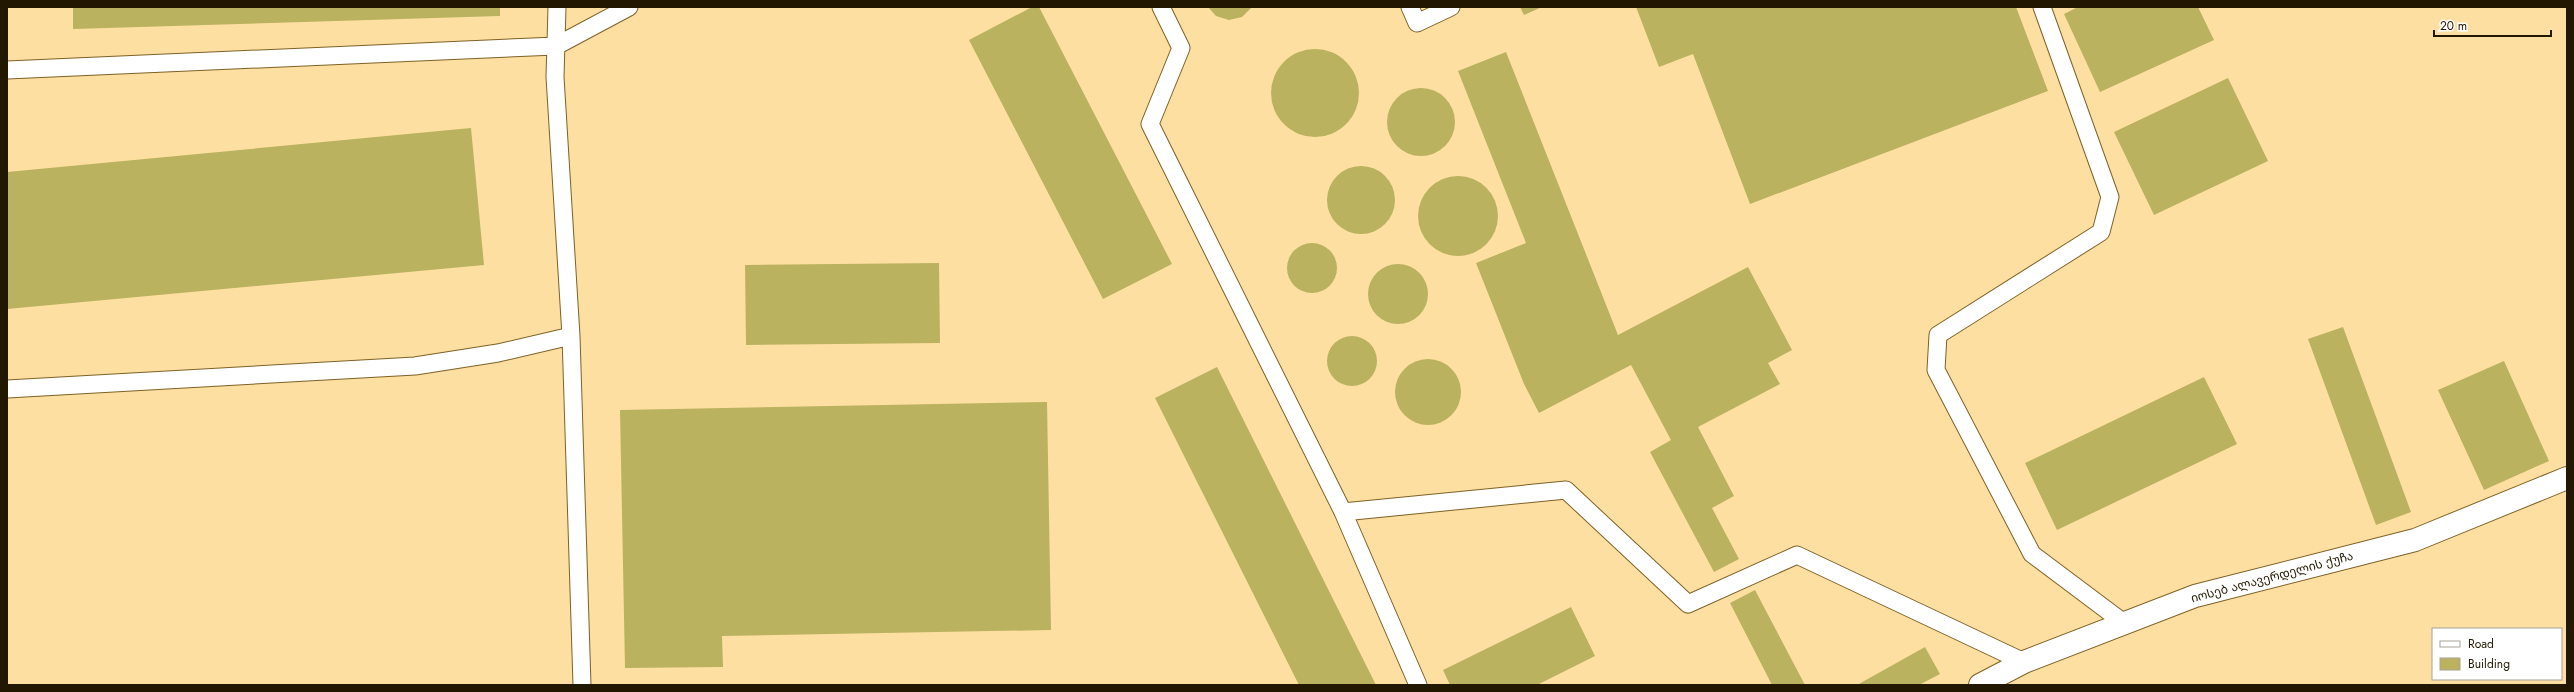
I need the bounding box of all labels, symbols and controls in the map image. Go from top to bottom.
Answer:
scale bar [2434,12,2551,38]
text: 20 m [2440,17,2467,35]
street label: იოსებ ალავერდელის ქუჩა [2189,547,2355,607]
legend [2432,628,2562,680]
text: Road [2468,635,2494,653]
text: Building [2468,655,2510,673]

